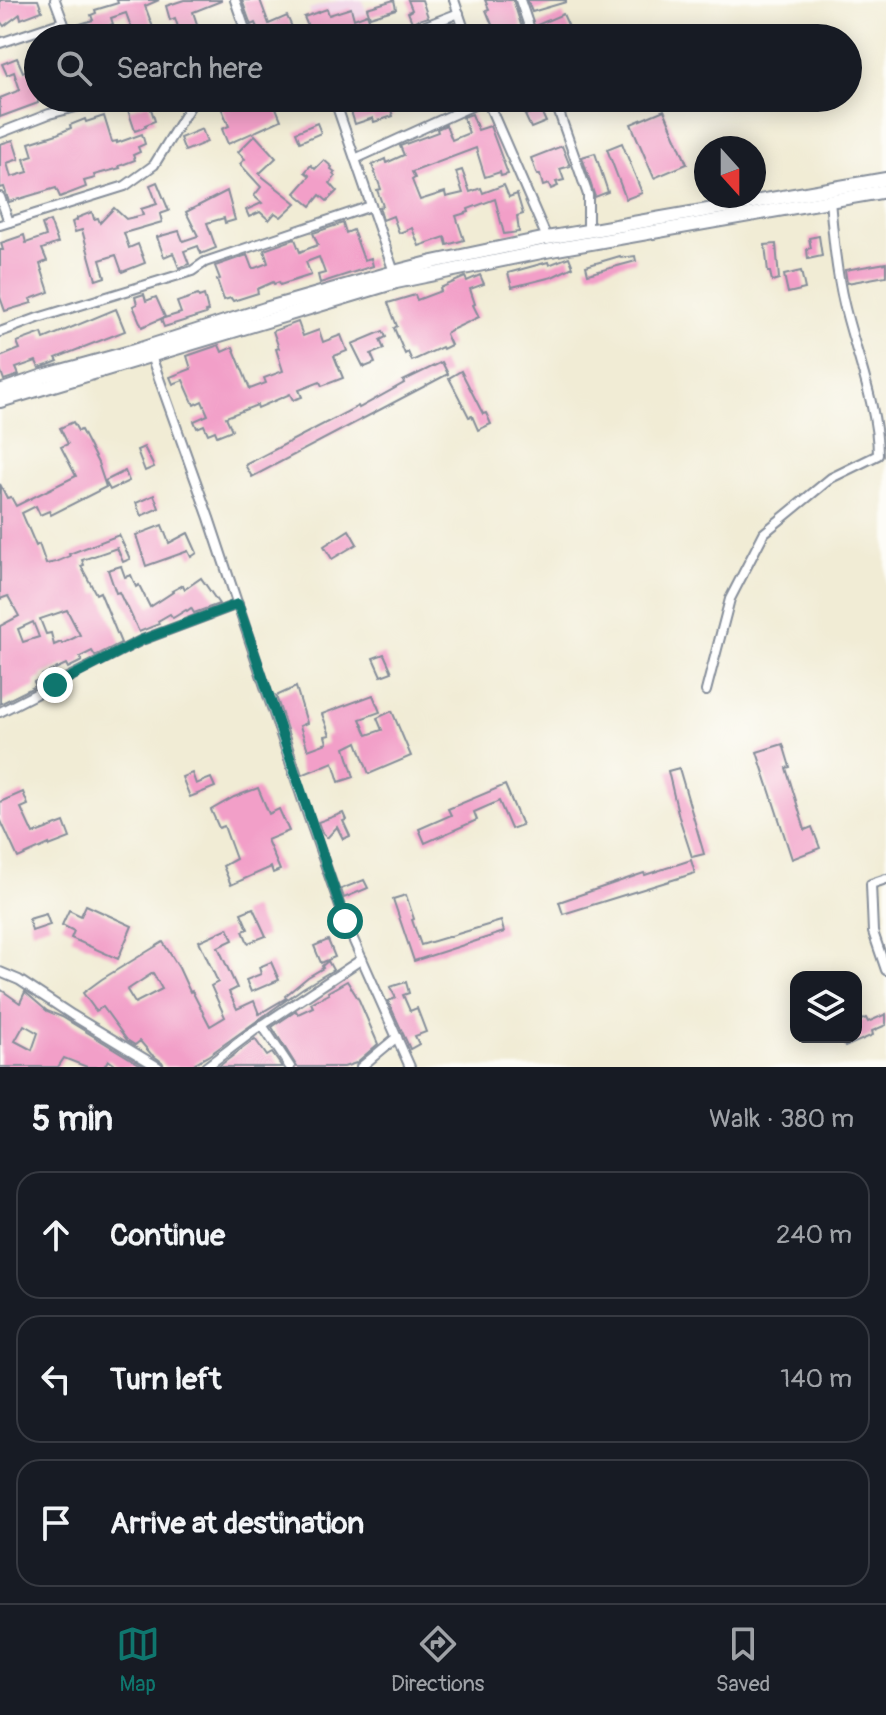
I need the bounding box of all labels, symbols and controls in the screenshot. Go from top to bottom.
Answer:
search box [24,24,862,112]
icon: search [52,46,96,90]
text: Search here [116,50,263,87]
north arrow [694,136,766,208]
route end [37,667,73,703]
route start [327,903,363,939]
map controls [790,971,862,1043]
button: layers [790,971,862,1043]
text: 5 min [32,1098,113,1141]
text: Walk · 380 m [709,1103,854,1135]
icon: ahead [34,1213,78,1257]
text: Continue [110,1217,225,1254]
text: 240 m [776,1219,852,1251]
icon: left [34,1357,78,1401]
text: Turn left [110,1361,221,1398]
text: 140 m [780,1363,852,1395]
icon: arrive [34,1501,78,1545]
text: Arrive at destination [110,1505,364,1542]
tab: Map [116,1622,160,1698]
tab: Directions [391,1622,484,1698]
tab: Saved [716,1622,770,1698]

